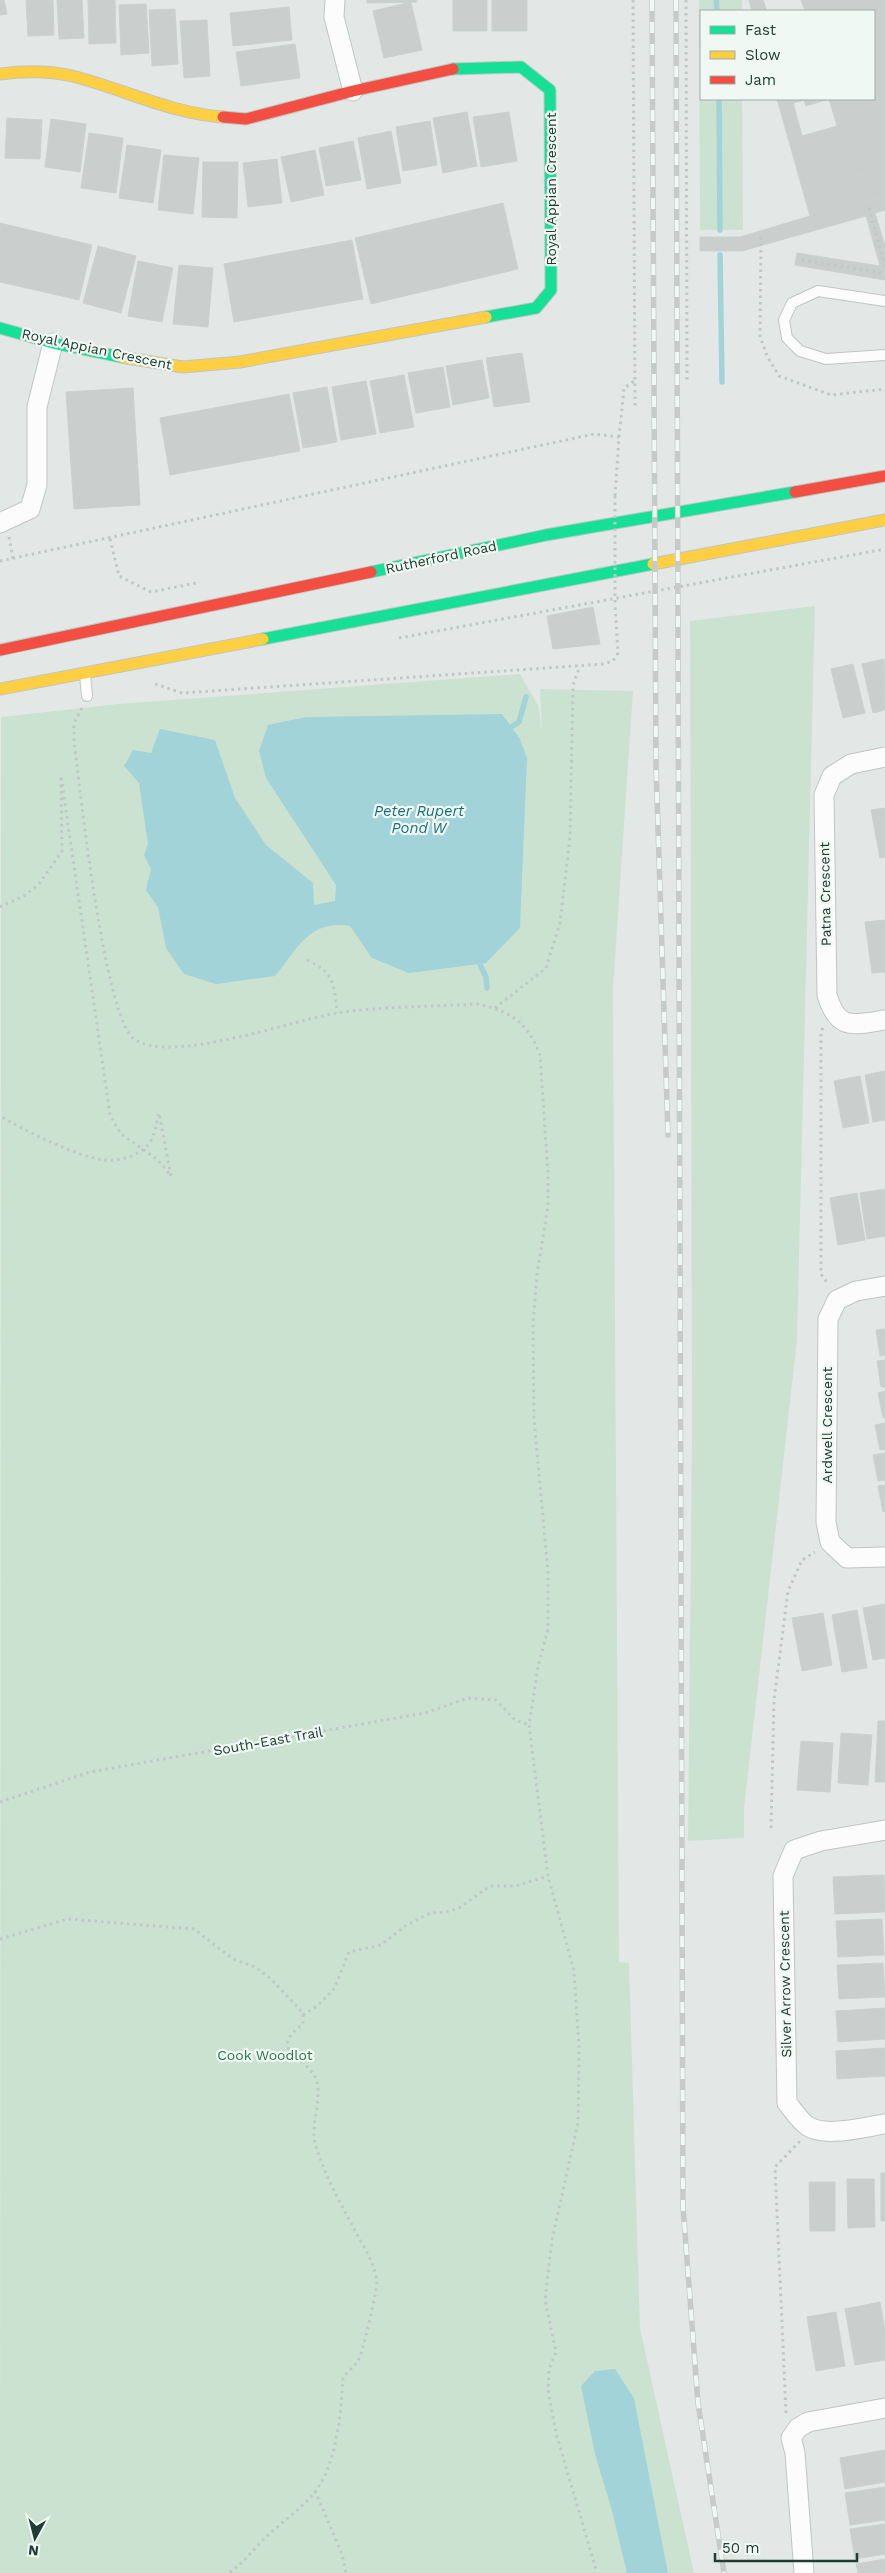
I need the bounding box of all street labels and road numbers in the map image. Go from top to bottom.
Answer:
street label: Royal Appian Crescent [543,112,559,266]
street label: Royal Appian Crescent [20,325,174,373]
street label: Rutherford Road [384,537,498,577]
street label: Patna Crescent [816,842,834,946]
street label: Ardwell Crescent [819,1366,835,1483]
street label: South-East Trail [212,1723,325,1759]
street label: Silver Arrow Crescent [776,1910,794,2058]

